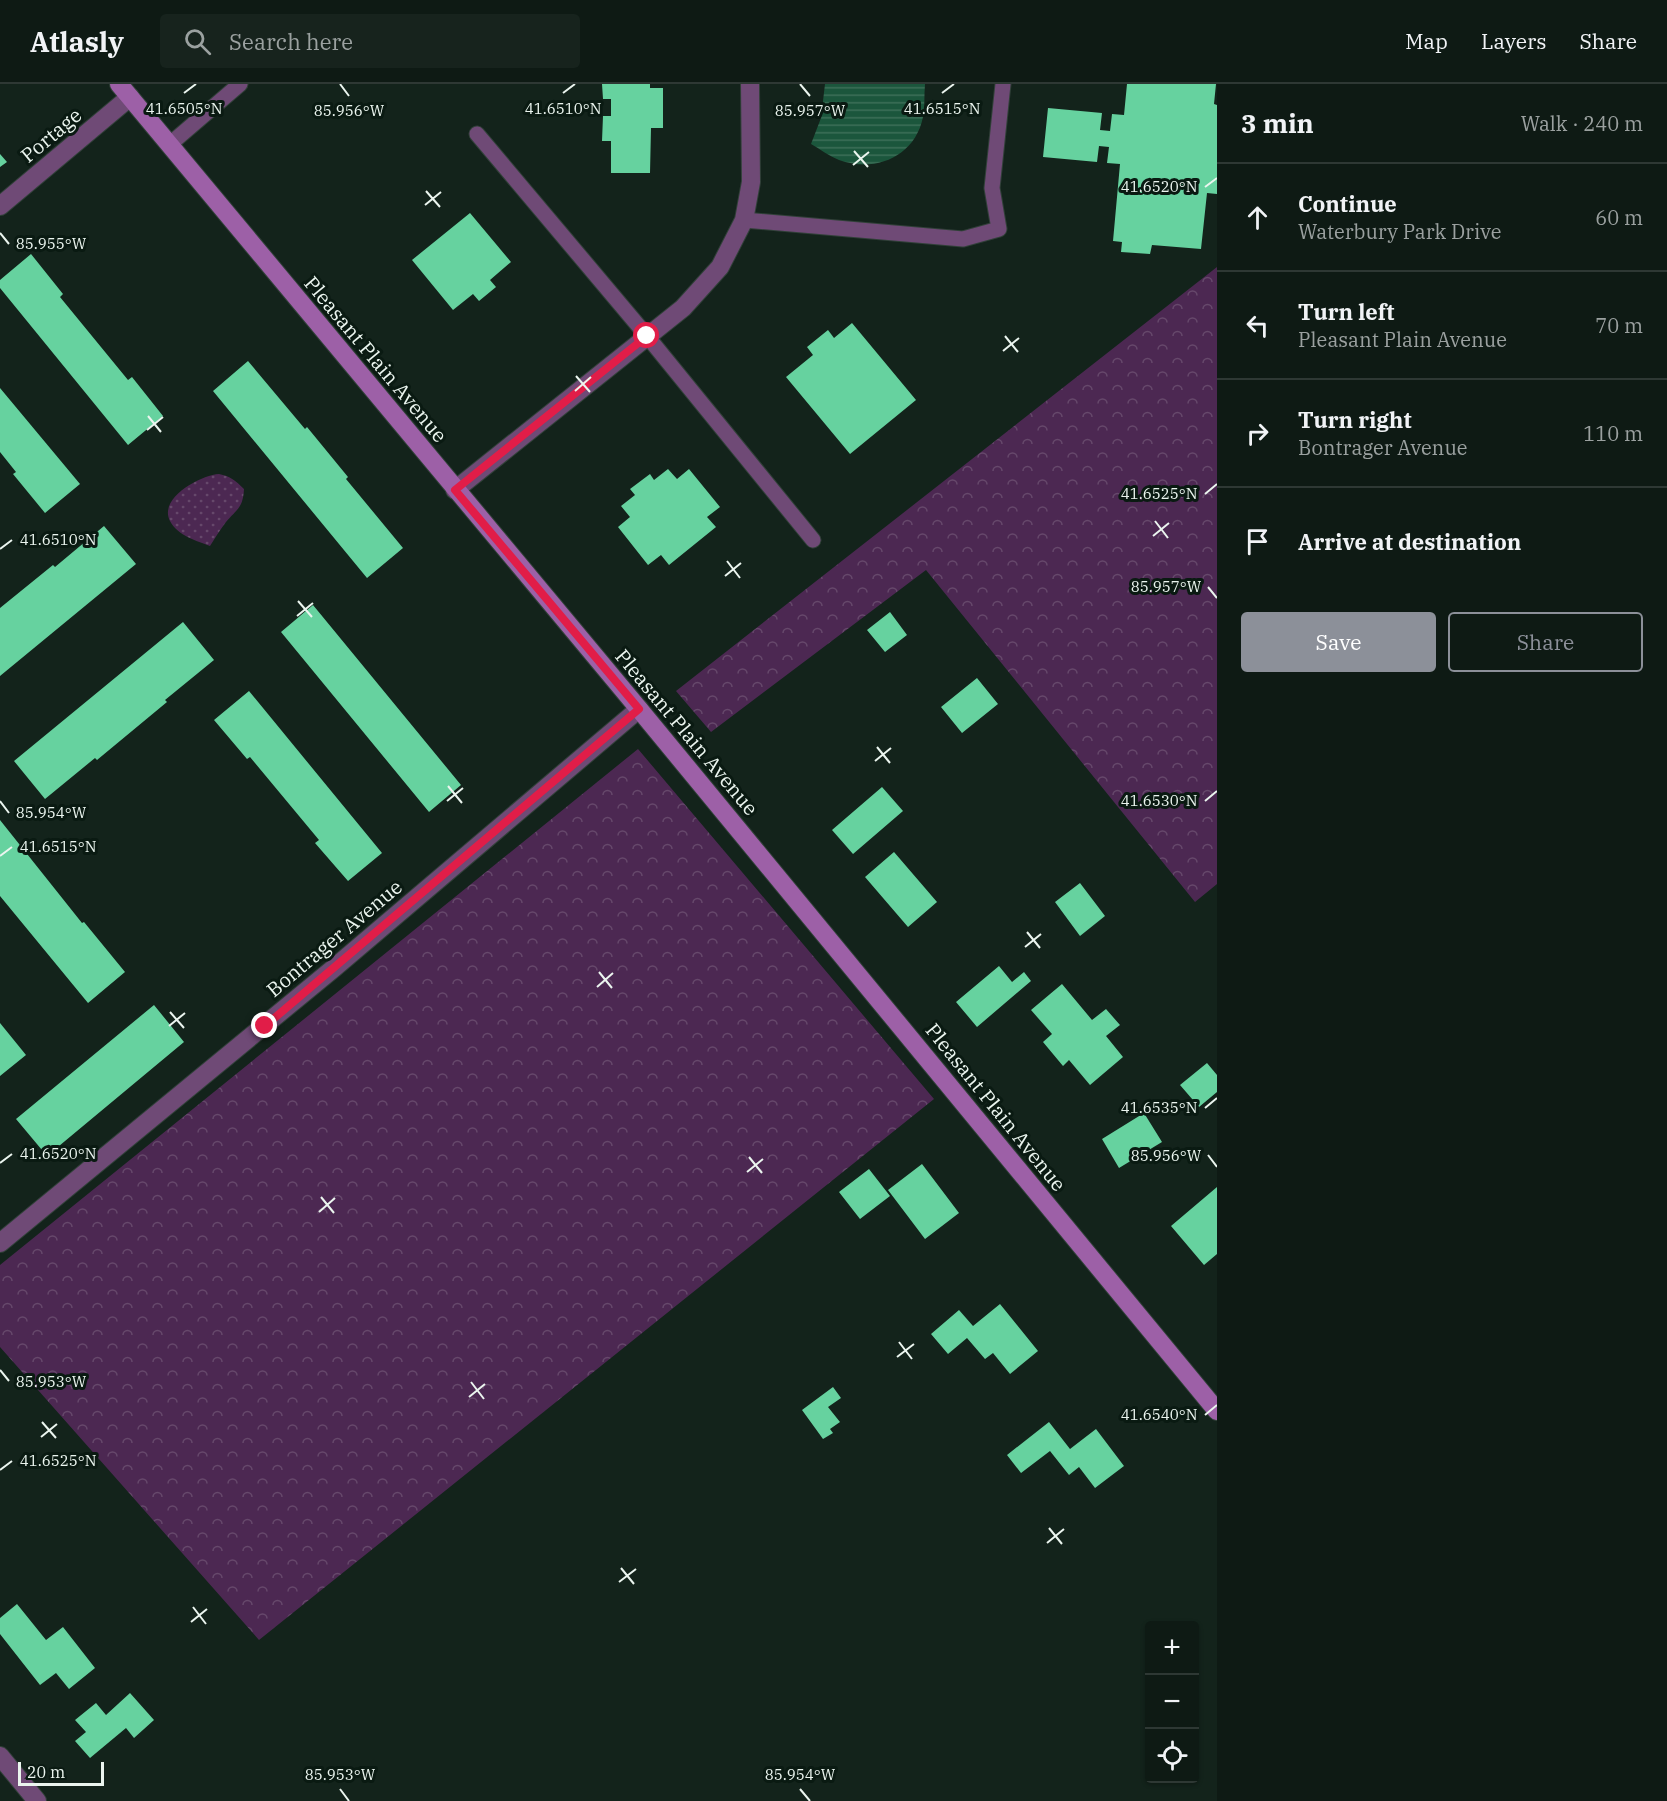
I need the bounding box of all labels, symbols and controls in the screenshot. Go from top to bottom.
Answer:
search box [160,14,580,68]
text: Atlasly [30,23,124,60]
icon: search [181,25,214,58]
text: Search here [229,27,353,56]
text: Map [1405,27,1448,55]
text: Layers [1481,27,1547,55]
text: Share [1580,27,1637,55]
text: 41.6505°N [146,99,222,118]
text: 41.6510°N [525,99,601,118]
text: 41.6515°N [904,99,980,118]
text: 85.956°W [314,101,385,120]
text: 85.957°W [775,101,846,120]
street label: Portage [15,102,87,168]
text: 3 min [1241,106,1314,140]
text: Walk · 240 m [1521,110,1643,137]
text: 41.6520°N [1121,177,1197,196]
text: Continue [1298,189,1397,218]
icon: ahead [1241,201,1274,234]
text: 60 m [1595,204,1643,231]
text: Waterbury Park Drive [1298,218,1501,245]
text: 85.955°W [16,234,87,253]
street label: Pleasant Plain Avenue [299,270,453,448]
text: Turn left [1298,297,1394,326]
icon: left [1241,309,1274,342]
text: 70 m [1595,312,1643,339]
route start [633,322,659,348]
text: Pleasant Plain Avenue [1298,326,1507,353]
text: Turn right [1298,405,1412,434]
icon: right [1241,417,1274,450]
text: 110 m [1583,420,1643,447]
text: Bontrager Avenue [1298,434,1467,461]
text: 41.6525°N [1121,484,1197,503]
icon: arrive [1241,525,1274,558]
text: Arrive at destination [1298,527,1521,556]
text: 41.6510°N [20,530,96,549]
text: 85.957°W [1131,577,1202,596]
button: Save [1241,612,1436,672]
button: Share [1448,612,1643,672]
street label: Pleasant Plain Avenue [610,643,764,821]
text: 41.6530°N [1121,791,1197,810]
text: 85.954°W [16,803,87,822]
text: 41.6515°N [20,837,96,856]
street label: Bontrager Avenue [260,873,408,1003]
route end [251,1012,277,1038]
street label: Pleasant Plain Avenue [920,1017,1072,1197]
text: 41.6535°N [1121,1098,1197,1117]
text: 41.6520°N [20,1144,96,1163]
text: 85.956°W [1131,1146,1202,1165]
text: 85.953°W [16,1372,87,1391]
text: 41.6540°N [1121,1405,1197,1424]
text: 41.6525°N [20,1451,96,1470]
map controls [1145,1621,1199,1783]
button: + [1145,1621,1199,1675]
button: − [1145,1675,1199,1729]
button: locate [1145,1729,1199,1783]
scale bar [18,1759,104,1786]
text: 20 m [27,1762,65,1782]
text: 85.953°W [305,1765,376,1784]
text: 85.954°W [765,1765,836,1784]

